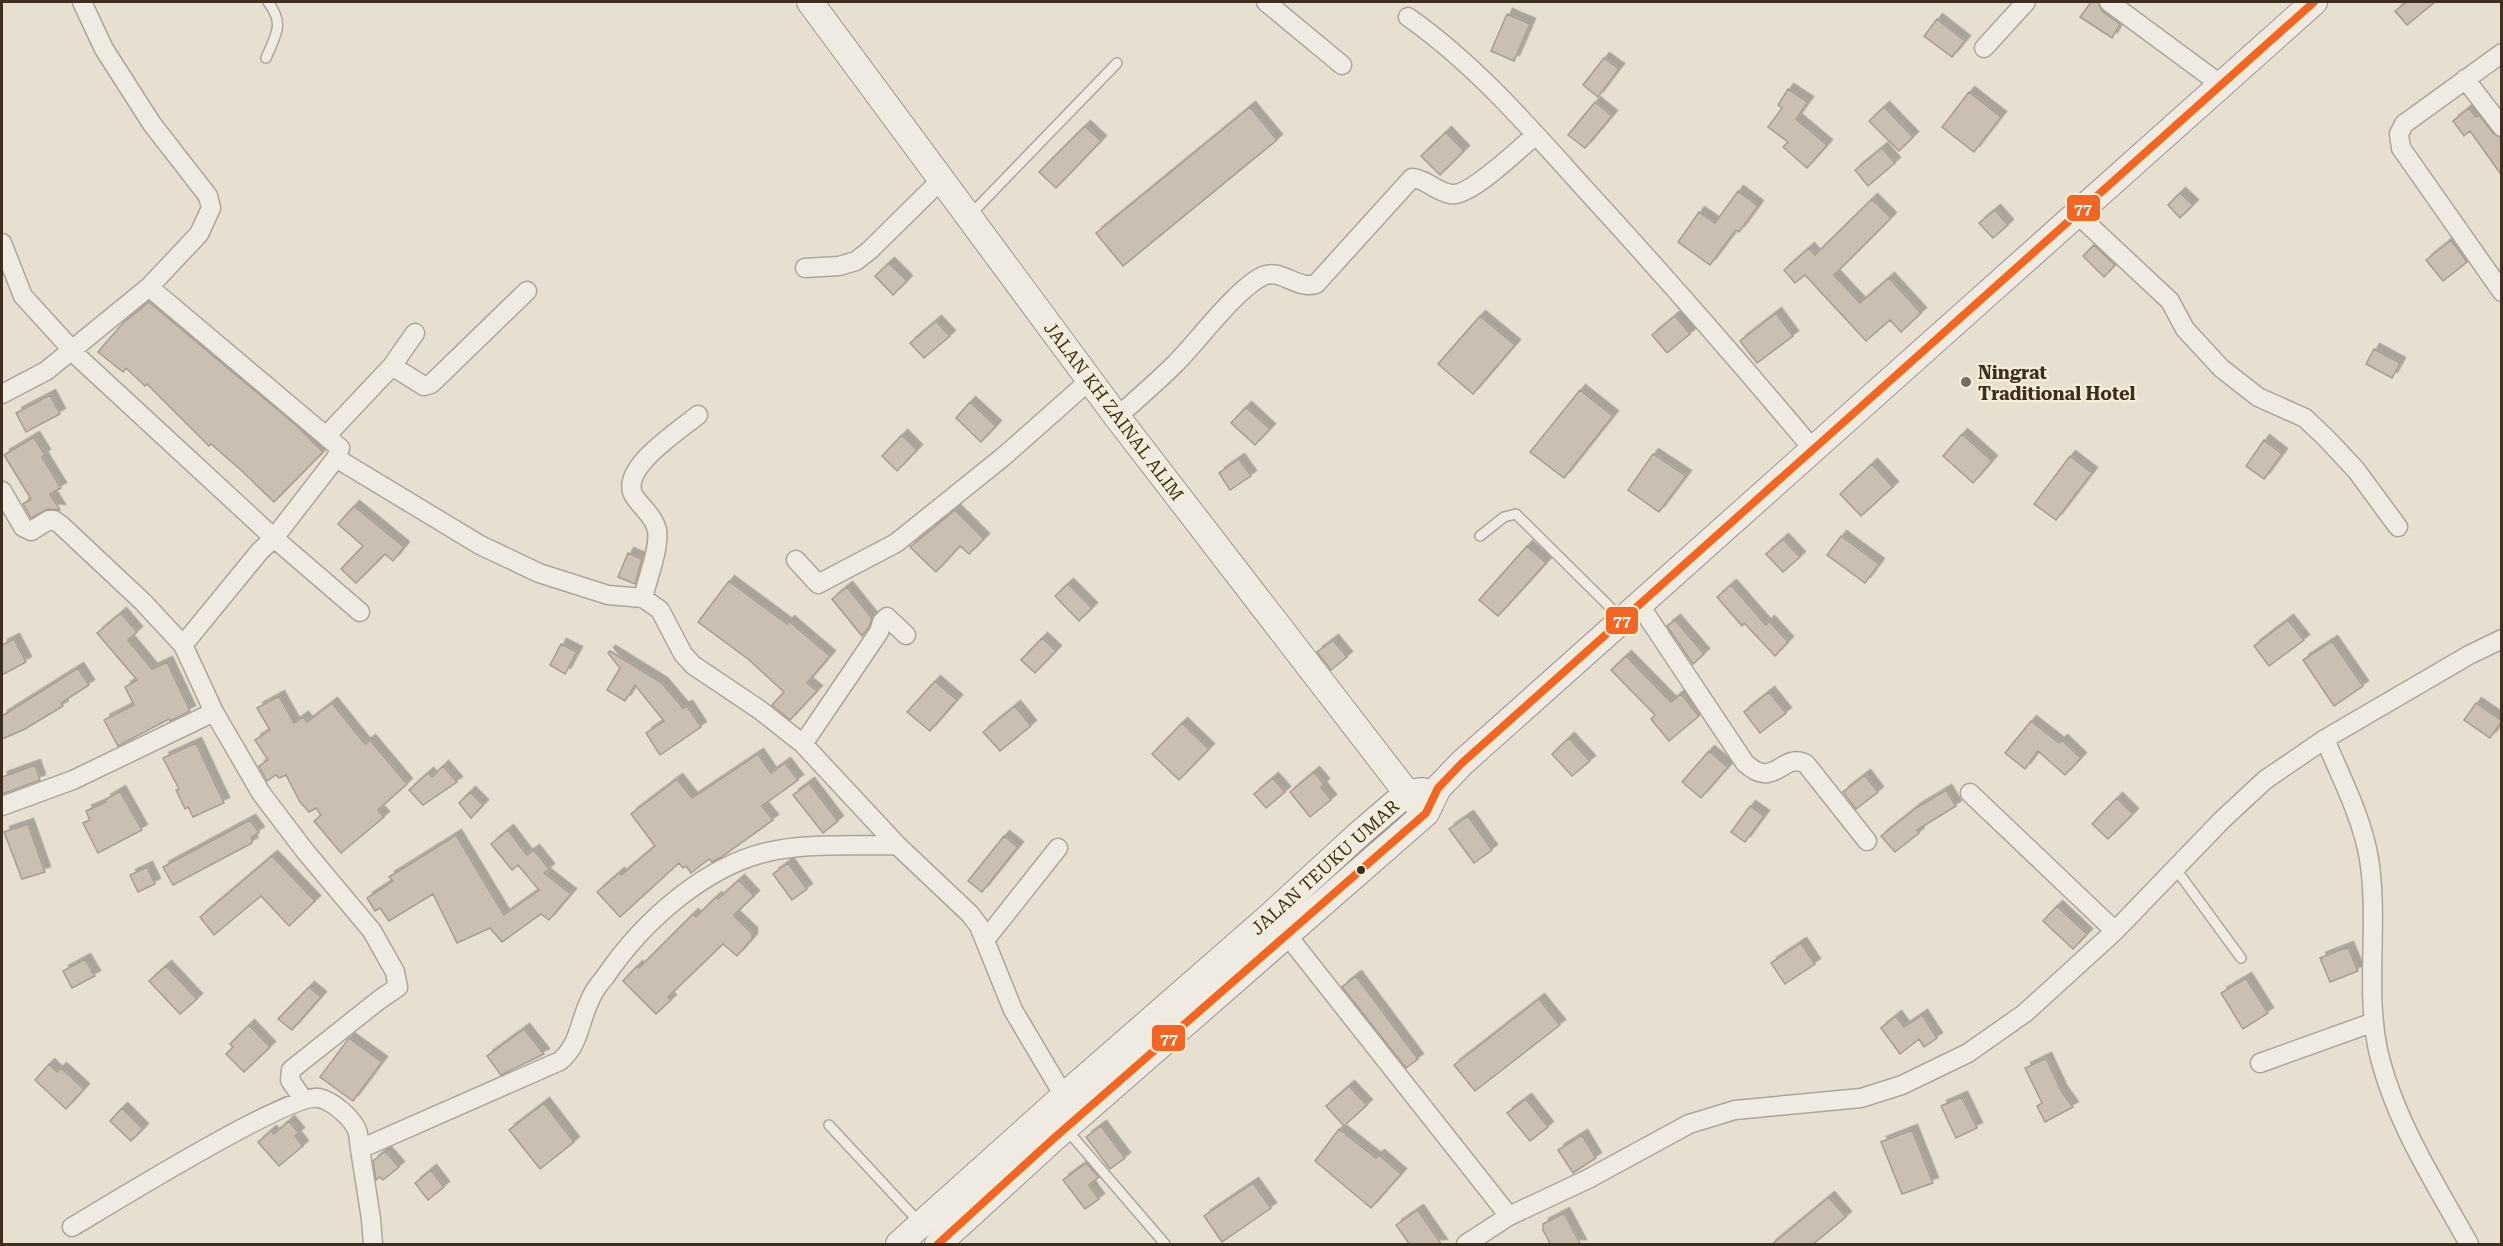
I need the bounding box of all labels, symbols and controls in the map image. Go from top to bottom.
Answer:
line badge: 77 [2066,194,2101,222]
text: 77 [2074,199,2092,218]
street label: JALAN KH ZAINAL ALIM [1040,317,1188,505]
place label: Ningrat Traditional Hotel [1978,362,2135,404]
marker: Ningrat Traditional Hotel [1959,375,1973,389]
line badge: 77 [1605,606,1639,635]
text: 77 [1613,611,1631,630]
street label: JALAN TEUKU UMAR [1247,795,1404,939]
unlabelled marker [1355,864,1367,876]
line badge: 77 [1151,1024,1186,1052]
text: 77 [1160,1029,1178,1048]

